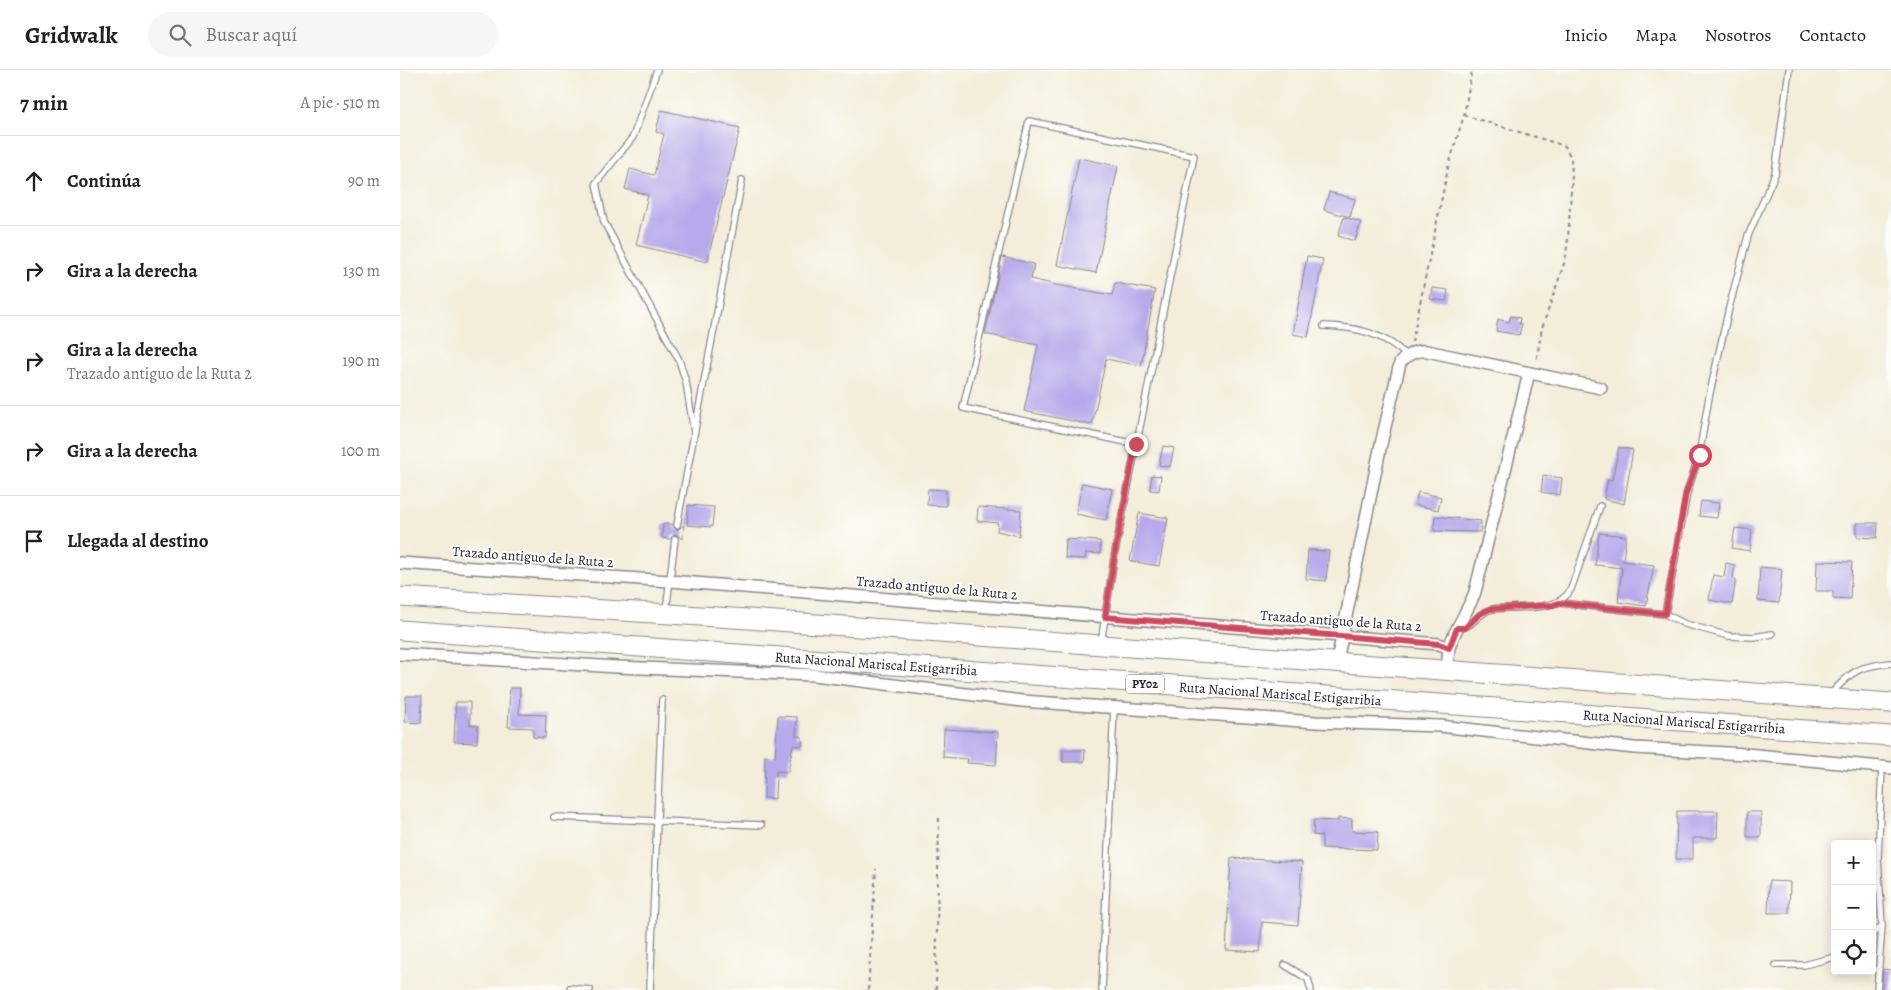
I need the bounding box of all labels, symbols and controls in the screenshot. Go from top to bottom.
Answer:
search box [148,12,498,57]
text: Gridwalk [25,19,118,51]
icon: search [166,21,194,49]
text: Buscar aquí [206,22,297,48]
text: Inicio [1564,23,1607,47]
text: Mapa [1635,23,1677,47]
text: Nosotros [1705,23,1771,47]
text: Contacto [1799,23,1866,47]
text: 7 min [20,89,68,117]
text: A pie · 510 m [300,92,380,114]
icon: ahead [20,167,48,195]
text: Continúa [67,168,141,194]
text: 90 m [348,170,380,192]
icon: right [20,257,48,285]
text: Gira a la derecha [67,258,198,284]
text: 130 m [343,260,380,282]
text: Gira a la derecha [67,337,198,363]
icon: right [20,347,48,375]
text: 190 m [342,350,380,372]
text: Trazado antiguo de la Ruta 2 [67,363,252,385]
route end [1125,433,1148,456]
icon: right [20,437,48,465]
text: Gira a la derecha [67,438,198,464]
text: 100 m [341,440,380,462]
route start [1689,444,1712,467]
icon: arrive [20,527,48,555]
text: Llegada al destino [67,528,209,554]
street label: Trazado antiguo de la Ruta 2 [452,542,615,572]
street label: Trazado antiguo de la Ruta 2 [856,571,1019,605]
street label: Trazado antiguo de la Ruta 2 [1260,606,1423,636]
street label: Ruta Nacional Mariscal Estigarribia [774,647,978,681]
road number: PY02 [1126,674,1164,694]
street label: Ruta Nacional Mariscal Estigarribia [1178,677,1382,711]
street label: Ruta Nacional Mariscal Estigarribia [1582,705,1786,739]
map controls [1831,840,1876,975]
button: + [1831,840,1876,885]
button: − [1831,885,1876,930]
button: locate [1831,930,1876,975]

